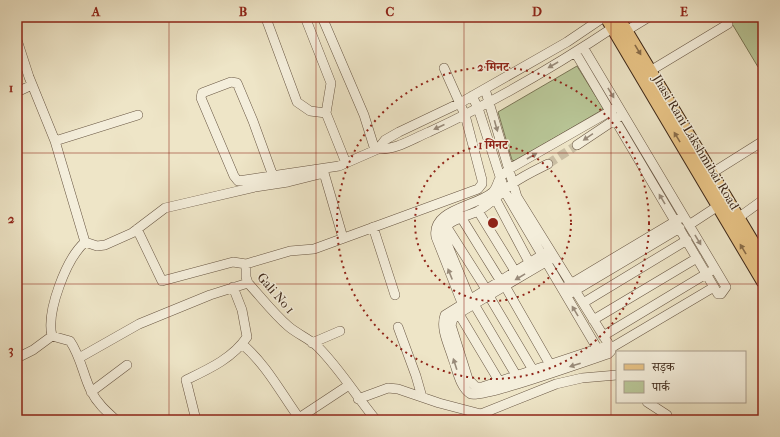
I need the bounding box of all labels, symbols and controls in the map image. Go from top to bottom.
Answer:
text: A [91,4,101,19]
text: B [239,4,248,19]
text: C [386,4,395,19]
text: D [532,4,542,19]
text: E [680,4,688,19]
one-way arrow [635,45,642,56]
text: 2 मिनट [477,60,510,74]
one-way arrow [547,62,559,69]
street label: Jhasi Rani Lakshmibai Road [649,71,743,213]
text: 1 [9,80,14,95]
one-way arrow [607,87,614,98]
one-way arrow [493,120,499,132]
one-way arrow [432,125,444,131]
one-way arrow [673,131,680,143]
one-way arrow [583,133,594,141]
text: 1 मिनट [478,138,509,152]
one-way arrow [526,152,538,159]
one-way arrow [658,194,666,204]
text: 2 [8,211,15,226]
centre of rings [486,216,500,230]
one-way arrow [695,234,702,246]
one-way arrow [739,244,747,254]
one-way arrow [447,267,453,279]
street label: Gali No 1 [254,270,298,316]
one-way arrow [515,273,525,281]
one-way arrow [571,306,579,316]
text: 3 [8,342,14,358]
legend [616,351,746,403]
one-way arrow [452,357,458,369]
text: सड़क [651,360,676,374]
one-way arrow [569,362,581,368]
text: पार्क [651,380,671,394]

